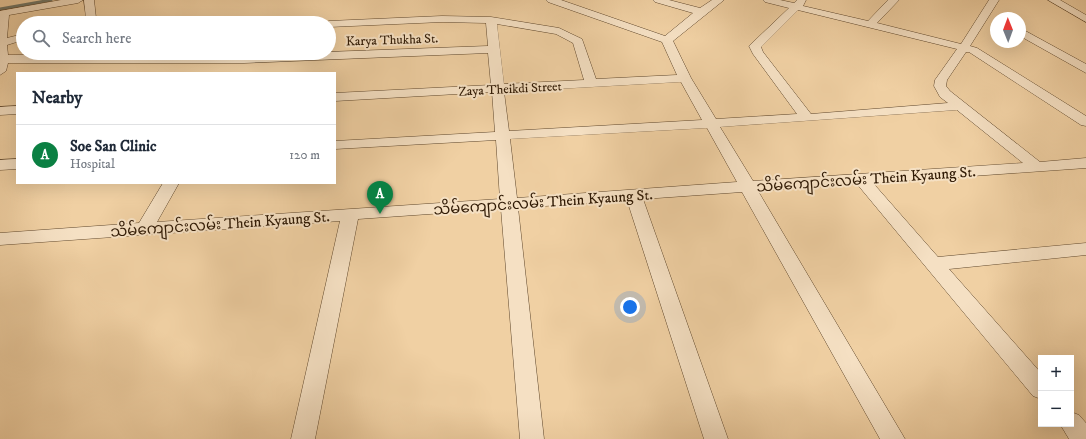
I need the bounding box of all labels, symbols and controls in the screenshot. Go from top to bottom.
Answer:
north arrow [990,12,1026,48]
search box [16,16,336,60]
icon: search [30,27,52,49]
text: Search here [62,29,131,48]
street label: Karya Thukha St. [346,30,439,50]
street label: Zaya Theikdi Street [458,78,562,100]
text: Nearby [32,87,82,109]
text: Soe San Clinic [70,137,156,156]
text: A [41,147,49,163]
text: 120 m [289,147,320,163]
text: Hospital [70,156,115,172]
street label: သိမ်ကျောင်းလမ်း Thein Kyaung St. [756,161,976,199]
pin: A [367,181,393,214]
street label: သိမ်ကျောင်းလမ်း Thein Kyaung St. [433,184,653,222]
street label: သိမ်ကျောင်းလမ်း Thein Kyaung St. [110,206,330,244]
your location [620,297,640,317]
map controls [1038,355,1074,427]
button: + [1038,355,1074,391]
button: − [1038,391,1074,427]

